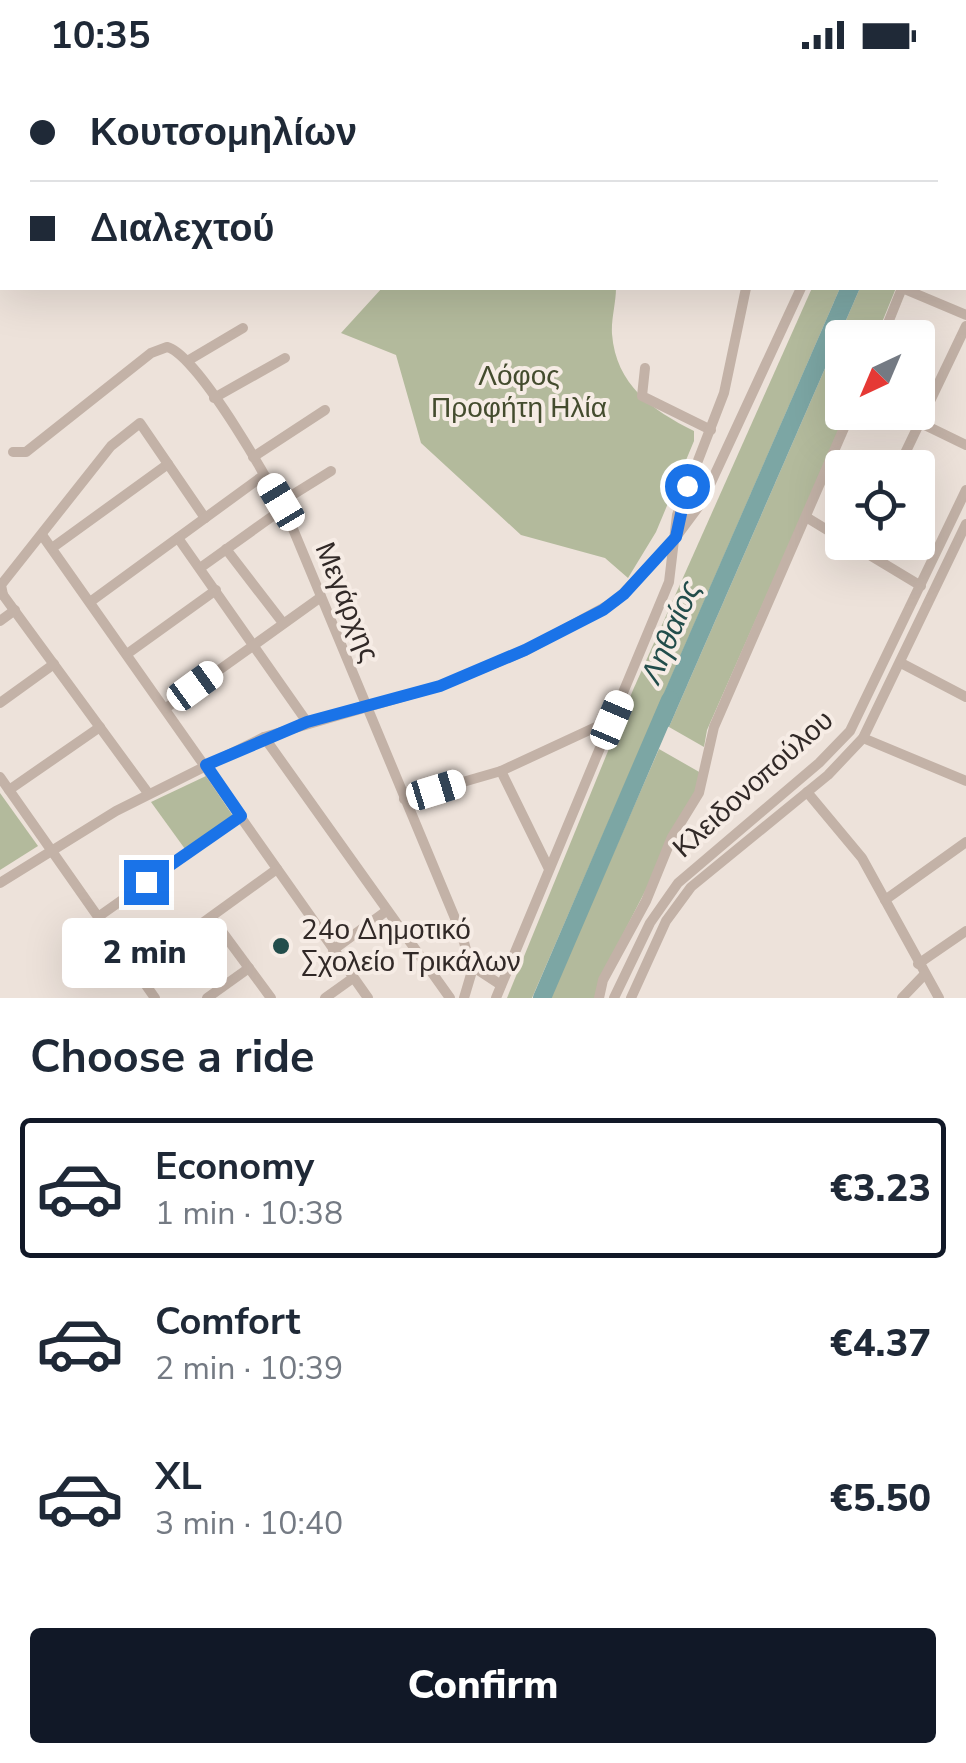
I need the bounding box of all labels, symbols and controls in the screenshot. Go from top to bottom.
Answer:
text: 10:35 [50,10,151,61]
text: Κουτσομηλίων [90,107,357,158]
text: Διαλεχτού [90,203,274,254]
north arrow [825,320,935,430]
map controls [825,320,935,560]
park label: Λόφος Προφήτη Ηλία [431,357,607,427]
button: locate [825,450,935,560]
route start [665,464,710,509]
car [253,469,309,535]
street label: Μεγάρχης [306,537,388,667]
water label: Ληθαίος [630,574,711,692]
car [162,656,228,716]
car [586,687,638,753]
street label: Κλειδονοπούλου [665,702,841,866]
car [403,767,469,813]
route end [124,860,169,905]
place label: 24ο Δημοτικό Σχολείο Τρικάλων [301,911,521,981]
callout: 2 min [64,917,228,987]
text: 2 min [102,931,187,974]
marker: 24ο Δημοτικό Σχολείο Τρικάλων [270,935,292,957]
text: Choose a ride [30,1027,315,1088]
text: Economy [155,1141,314,1192]
icon: car [35,1143,125,1233]
text: €3.23 [830,1163,931,1214]
text: 1 min · 10:38 [155,1192,343,1235]
text: Comfort [155,1296,300,1347]
icon: car [35,1298,125,1388]
text: €4.37 [830,1318,931,1369]
text: 2 min · 10:39 [155,1347,343,1390]
text: XL [155,1451,202,1502]
icon: car [35,1453,125,1543]
text: €5.50 [830,1473,931,1524]
text: 3 min · 10:40 [155,1502,343,1545]
button: Confirm [30,1628,936,1743]

